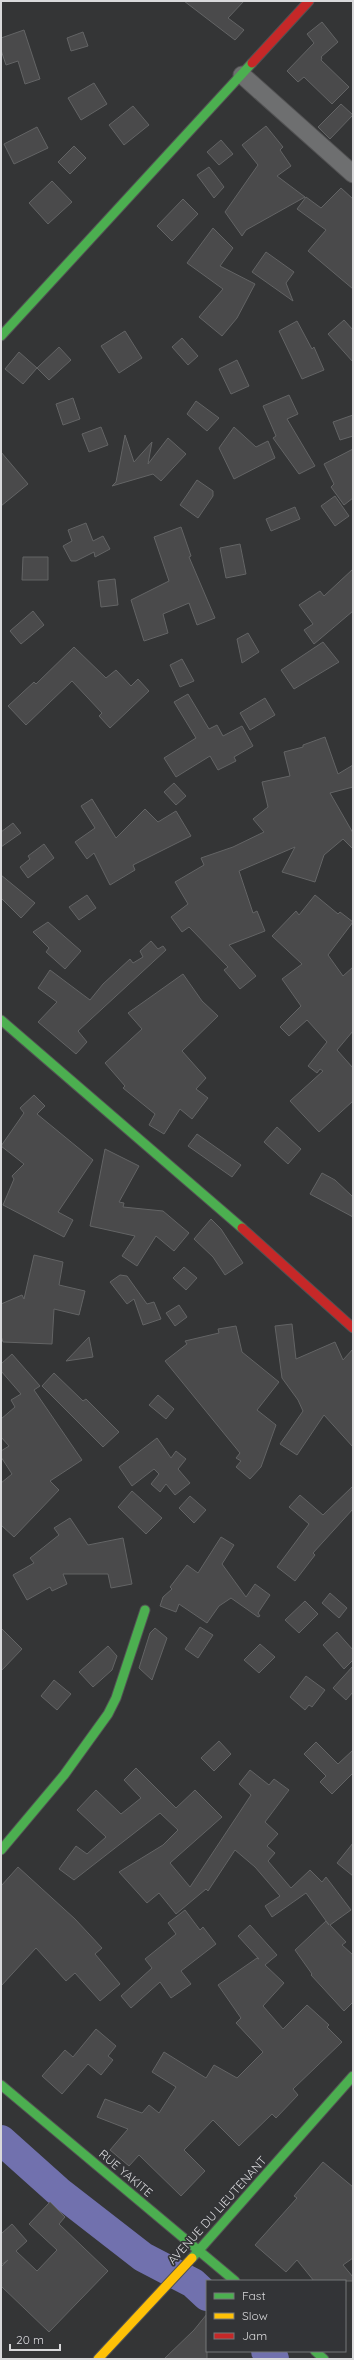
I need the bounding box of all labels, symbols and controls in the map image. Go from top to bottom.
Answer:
street label: RUE YAKITE [96,2146,156,2200]
street label: AVENUE DU LIEUTENANT [164,2153,270,2267]
legend [206,2280,346,2352]
text: Fast [242,2288,266,2303]
text: Slow [242,2308,268,2323]
scale bar [10,2326,60,2352]
text: Jam [242,2328,267,2343]
text: 20 m [16,2332,44,2347]

